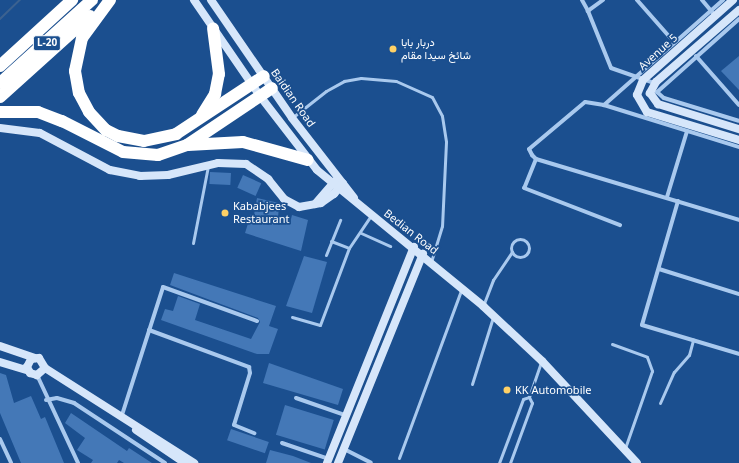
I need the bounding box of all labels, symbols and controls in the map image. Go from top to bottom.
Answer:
street label: Avenue 5 [636,31,680,73]
road number: L-20 [32,35,62,51]
place label: دربار بابا شائخ سیدا مقام [401,36,471,62]
marker: دربار بابا شائخ سیدا مقام [388,44,398,54]
street label: Baidian Road [268,66,318,130]
place label: Kababjees Restaurant [233,200,290,226]
street label: Bedian Road [381,207,441,257]
marker: Kababjees Restaurant [220,208,230,218]
place label: KK Automobile [515,383,592,397]
marker: KK Automobile [502,385,512,395]

